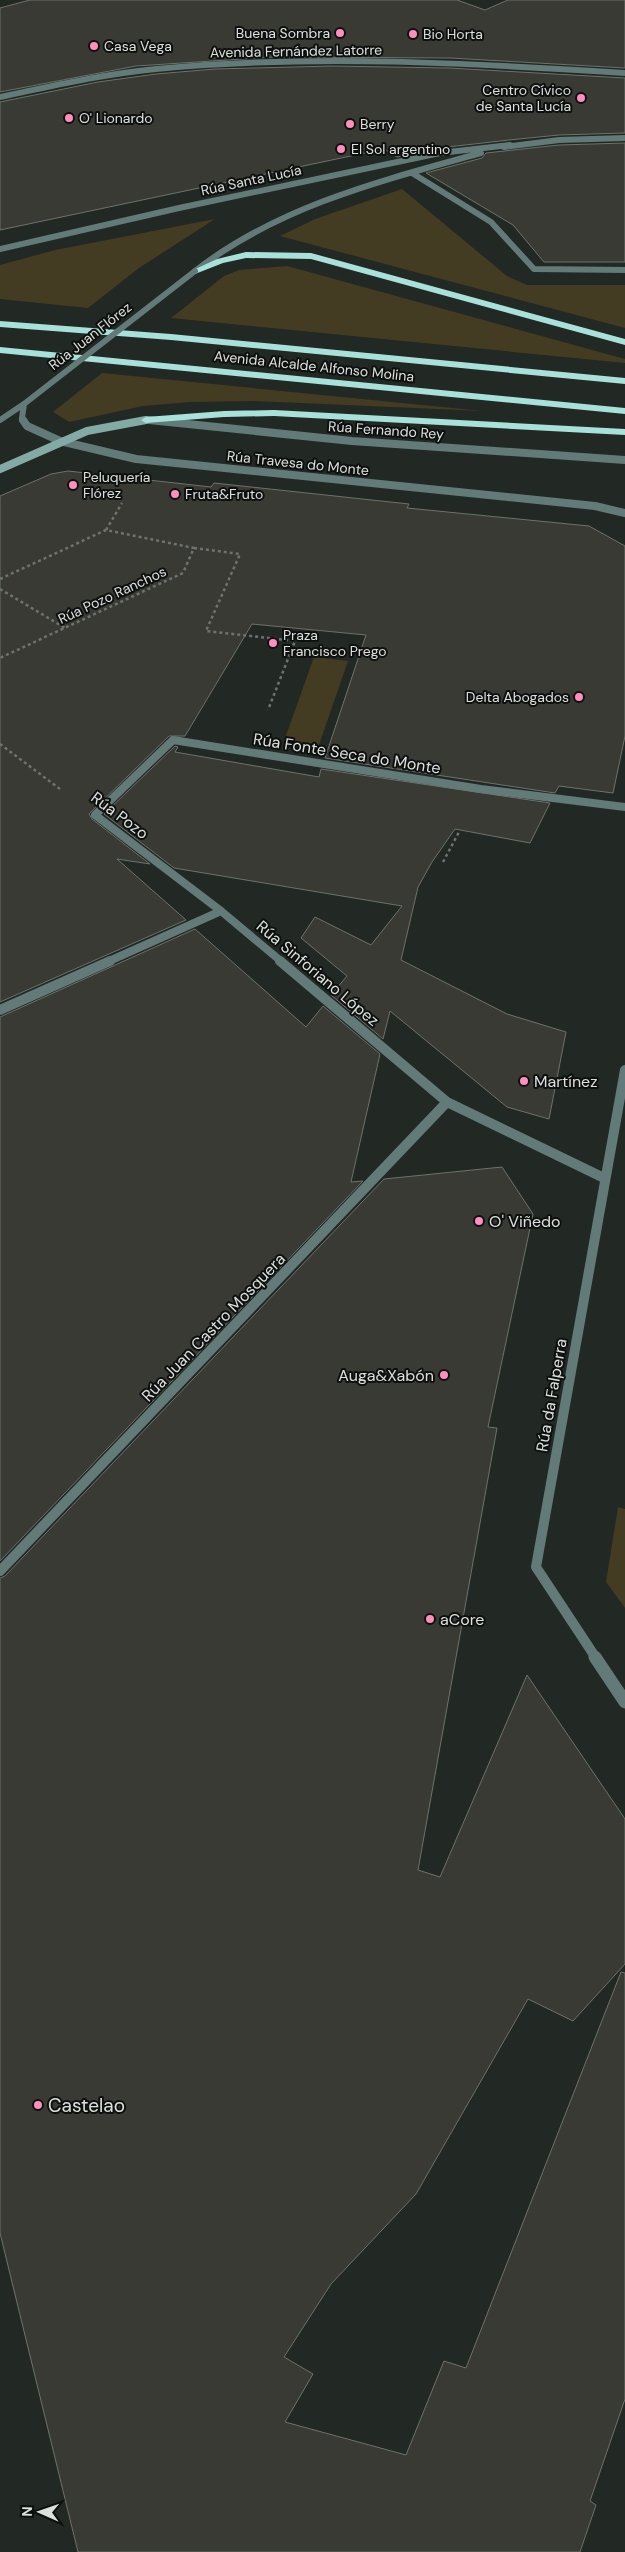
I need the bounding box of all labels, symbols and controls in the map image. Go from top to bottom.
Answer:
place label: Buena Sombra [236,24,330,42]
place label: Bio Horta [423,25,483,43]
marker: Buena Sombra [334,27,346,39]
marker: Bio Horta [407,28,419,40]
place label: Casa Vega [104,37,172,55]
marker: Casa Vega [88,40,100,52]
street label: Avenida Fernández Latorre [210,40,382,62]
place label: Centro Cívico de Santa Lucía [476,81,571,115]
marker: Centro Cívico de Santa Lucía [575,92,587,104]
place label: O' Lionardo [79,109,152,127]
marker: O' Lionardo [63,112,75,124]
place label: Berry [360,115,395,133]
marker: Berry [344,118,356,130]
place label: El Sol argentino [351,140,450,158]
marker: El Sol argentino [335,143,347,155]
street label: Rúa Santa Lucía [199,161,303,199]
street label: Rúa Juan Flórez [45,298,135,374]
street label: Avenida Alcalde Alfonso Molina [213,347,415,385]
street label: Rúa Fernando Rey [328,417,445,443]
street label: Rúa Travesa do Monte [226,447,370,479]
place label: Peluquería Flórez [83,468,150,502]
marker: Peluquería Flórez [67,479,79,491]
place label: Fruta&Fruto [185,485,263,503]
marker: Fruta&Fruto [169,488,181,500]
street label: Rúa Pozo Ranchos [55,562,169,628]
place label: Praza Francisco Prego [283,626,387,660]
marker: Praza Francisco Prego [267,637,279,649]
place label: Delta Abogados [466,688,569,706]
marker: Delta Abogados [573,691,585,703]
street label: Rúa Fonte Seca do Monte [252,728,442,779]
street label: Rúa Pozo [87,787,153,844]
street label: Rúa Sinforiano López [252,916,383,1031]
place label: Martínez [534,1071,598,1092]
marker: Martínez [518,1075,530,1087]
place label: O' Viñedo [489,1211,561,1232]
marker: O' Viñedo [473,1215,485,1227]
street label: Rúa Juan Castro Mosquera [137,1249,290,1406]
street label: Rúa da Falperra [531,1337,572,1453]
place label: Auga&Xabón [338,1365,434,1386]
marker: Auga&Xabón [438,1369,450,1381]
place label: aCore [440,1609,484,1630]
marker: aCore [424,1613,436,1625]
place label: Castelao [48,2093,125,2118]
marker: Castelao [32,2099,44,2111]
north arrow [15,2487,65,2537]
text: N [18,2506,36,2517]

